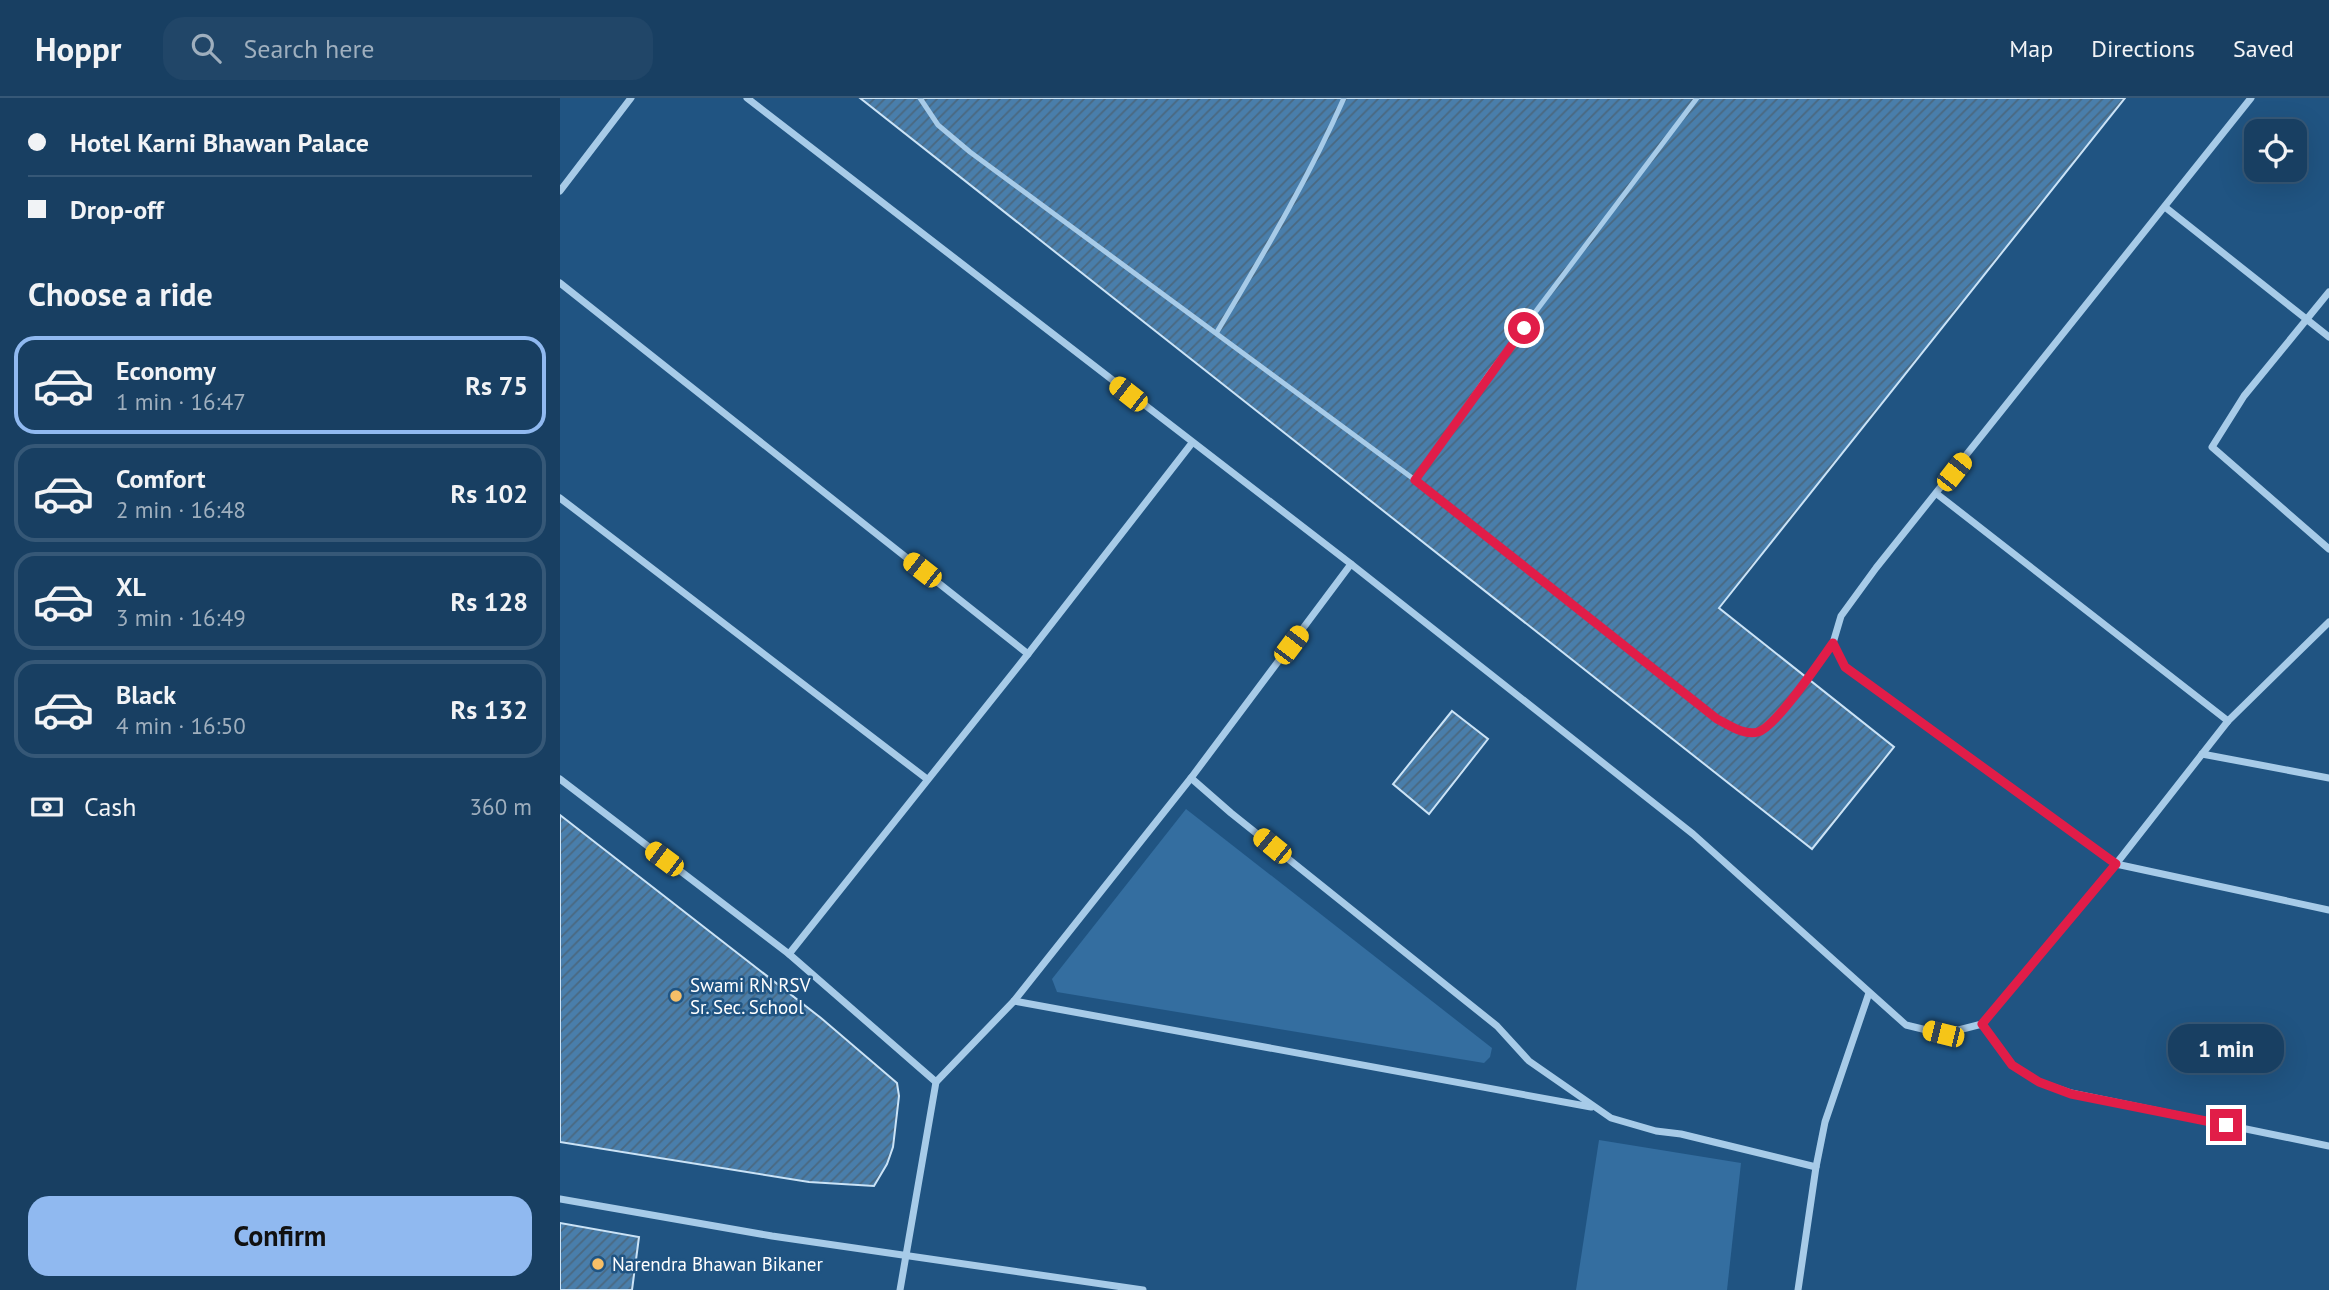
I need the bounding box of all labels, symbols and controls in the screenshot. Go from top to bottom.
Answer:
search box [163,17,653,80]
text: Hoppr [35,27,121,70]
icon: search [187,29,225,67]
text: Search here [243,32,375,65]
text: Map [2009,33,2053,64]
text: Directions [2091,33,2195,64]
text: Saved [2233,33,2294,64]
map controls [2244,119,2307,182]
button: locate [2244,119,2307,182]
text: Hotel Karni Bhawan Palace [70,126,369,159]
text: Drop-off [70,193,164,226]
text: Choose a ride [28,273,213,315]
route start [1508,312,1540,344]
icon: car [32,354,95,417]
text: Economy [116,354,216,387]
text: Rs 75 [465,369,528,402]
car [1105,373,1152,415]
text: 1 min · 16:47 [116,387,246,416]
car [1933,449,1976,495]
icon: car [32,462,95,525]
text: Comfort [116,462,206,495]
text: Rs 102 [451,477,528,510]
text: 2 min · 16:48 [116,495,246,524]
car [899,549,946,591]
icon: car [32,570,95,633]
text: XL [116,570,146,603]
text: Rs 128 [451,585,528,618]
text: 3 min · 16:49 [116,603,246,632]
car [1270,622,1313,668]
icon: car [32,678,95,741]
text: Black [116,678,176,711]
text: Rs 132 [451,693,528,726]
text: 4 min · 16:50 [116,711,246,740]
icon: cash [28,788,66,826]
text: Cash [84,790,136,823]
text: 360 m [470,792,532,821]
car [1250,825,1295,867]
car [641,838,688,880]
place label: Swami RN RSV Sr. Sec. School [690,973,811,1019]
marker: Swami RN RSV Sr. Sec. School [668,988,684,1004]
car [1921,1019,1966,1049]
callout: 1 min [2168,1024,2284,1072]
text: 1 min [2198,1034,2254,1063]
route end [2210,1109,2242,1141]
button: Confirm [28,1196,532,1276]
place label: Narendra Bhawan Bikaner [612,1252,823,1276]
marker: Narendra Bhawan Bikaner [590,1256,606,1272]

